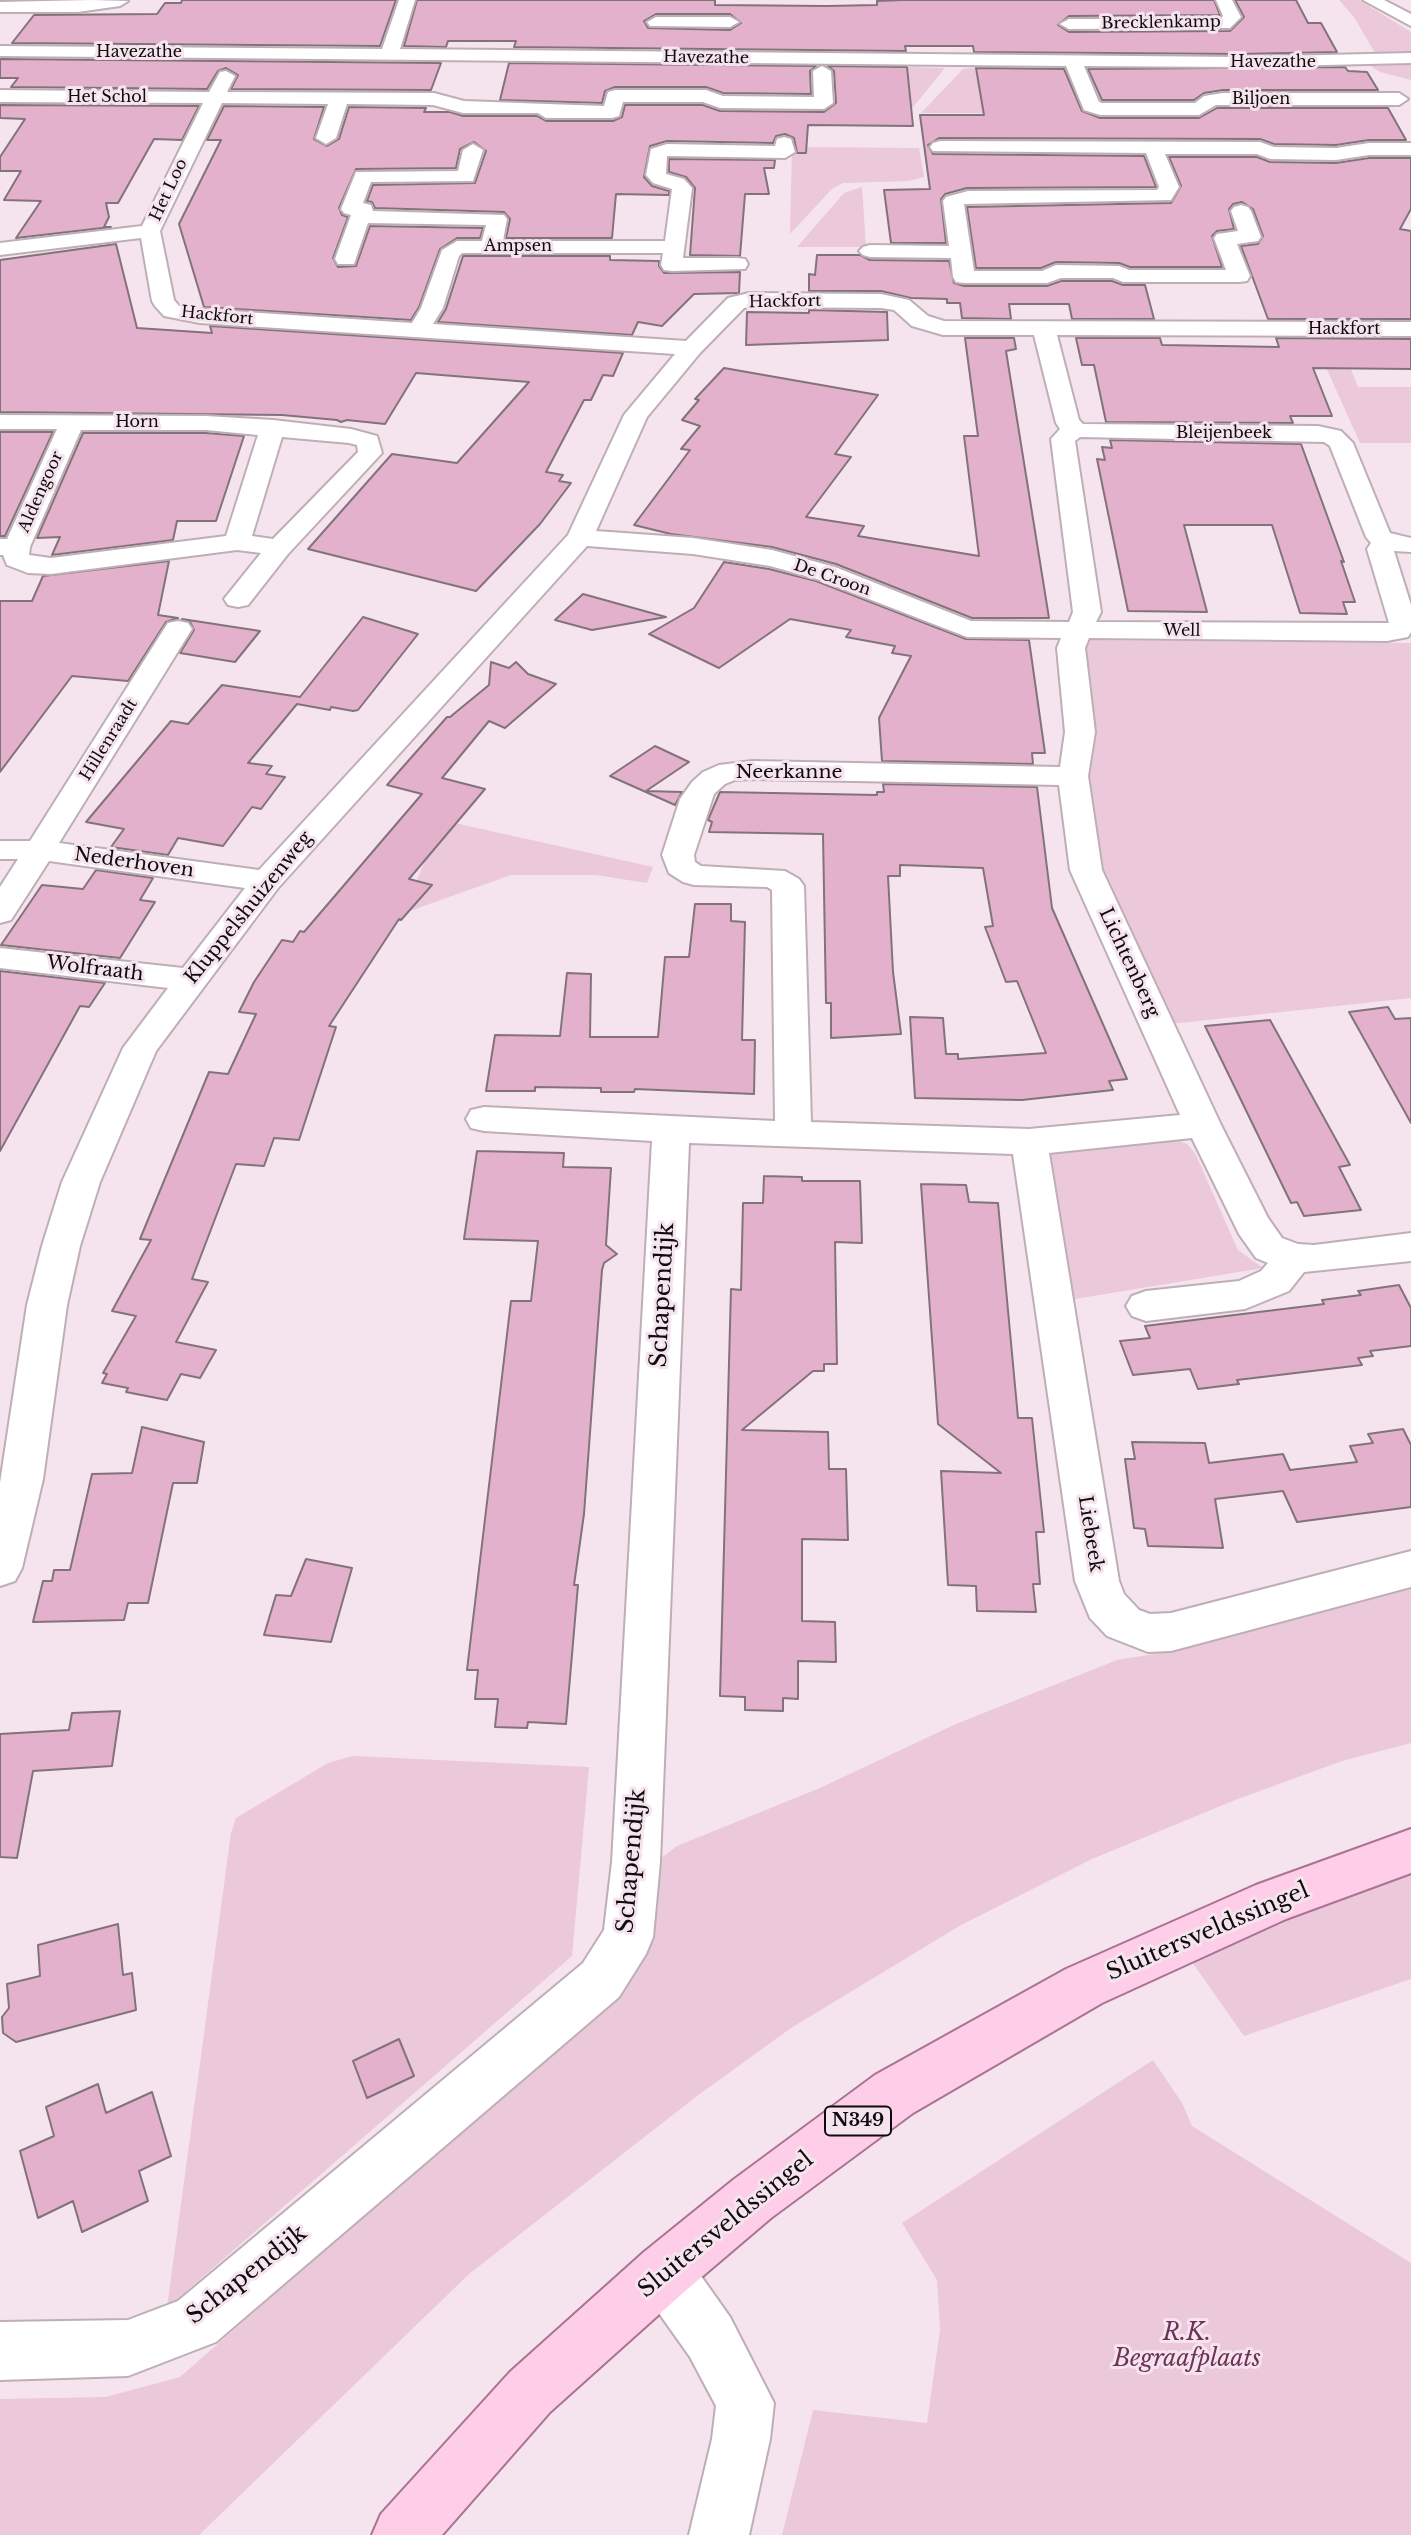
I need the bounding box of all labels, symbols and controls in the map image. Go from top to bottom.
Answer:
street label: Brecklenkamp [1101,12,1221,34]
street label: Havezathe [96,42,182,62]
street label: Havezathe [663,48,749,68]
street label: Havezathe [1230,52,1316,72]
street label: Het Schol [67,87,147,107]
street label: Biljoen [1232,89,1290,109]
street label: Het Loo [146,156,192,224]
street label: Ampsen [484,236,552,256]
street label: Hackfort [749,292,821,312]
street label: Hackfort [180,303,254,329]
street label: Hackfort [1308,319,1380,339]
street label: Horn [115,412,159,432]
street label: Bleijenbeek [1176,423,1272,443]
street label: Aldengoor [15,449,67,535]
street label: De Croon [791,556,873,600]
street label: Well [1163,621,1201,641]
street label: Hillenraadt [76,695,142,785]
street label: Neerkanne [736,762,842,784]
street label: Kluppelshuizenweg [180,827,318,989]
street label: Nederhoven [73,843,195,883]
street label: Lichtenberg [1094,904,1164,1022]
street label: Wolfraath [45,952,145,986]
street label: Schapendijk [645,1222,681,1368]
street label: Liebeek [1073,1494,1107,1574]
street label: Schapendijk [612,1788,652,1934]
street label: Sluitersveldssingel [1103,1877,1313,1987]
road number: N349 [825,2106,891,2136]
street label: Sluitersveldssingel [633,2146,819,2304]
street label: Schapendijk [181,2220,313,2330]
park label: R.K. Begraafplaats [1113,2320,1261,2374]

